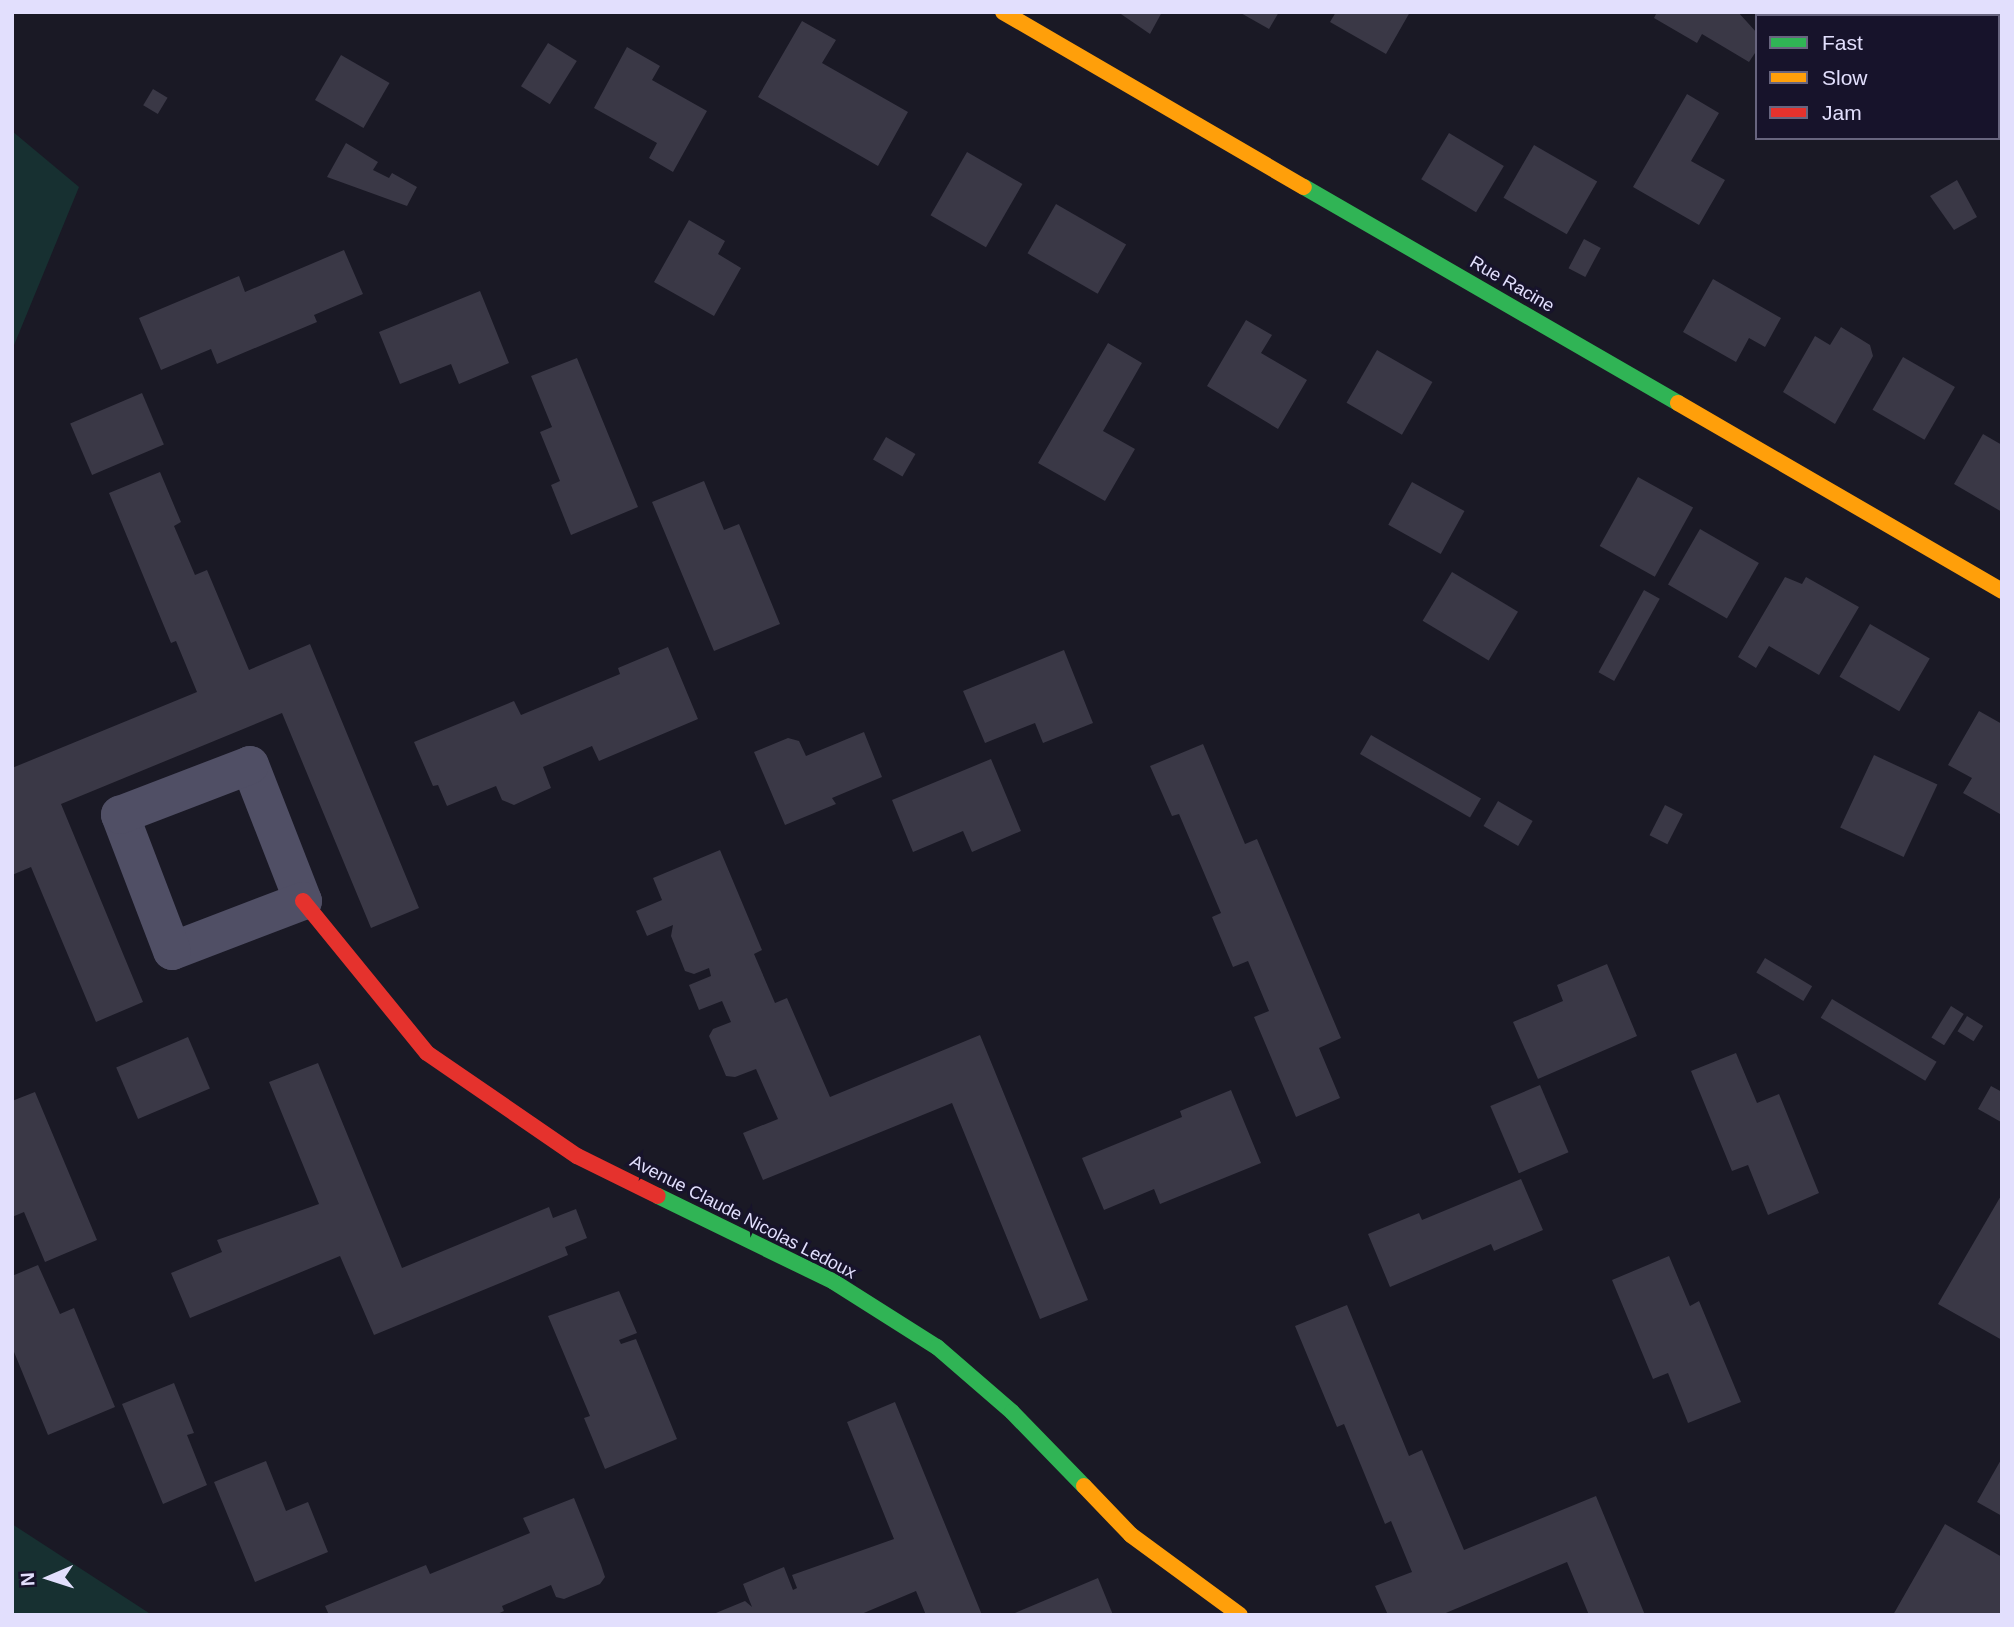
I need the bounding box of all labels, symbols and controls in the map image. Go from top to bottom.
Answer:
legend [1755,14,2000,140]
text: Fast [1822,31,1863,54]
text: Slow [1822,66,1868,89]
text: Jam [1822,101,1862,124]
street label: Rue Racine [1466,251,1558,317]
street label: Avenue Claude Nicolas Ledoux [626,1150,860,1284]
north arrow [14,1543,84,1613]
text: N [17,1572,38,1587]

